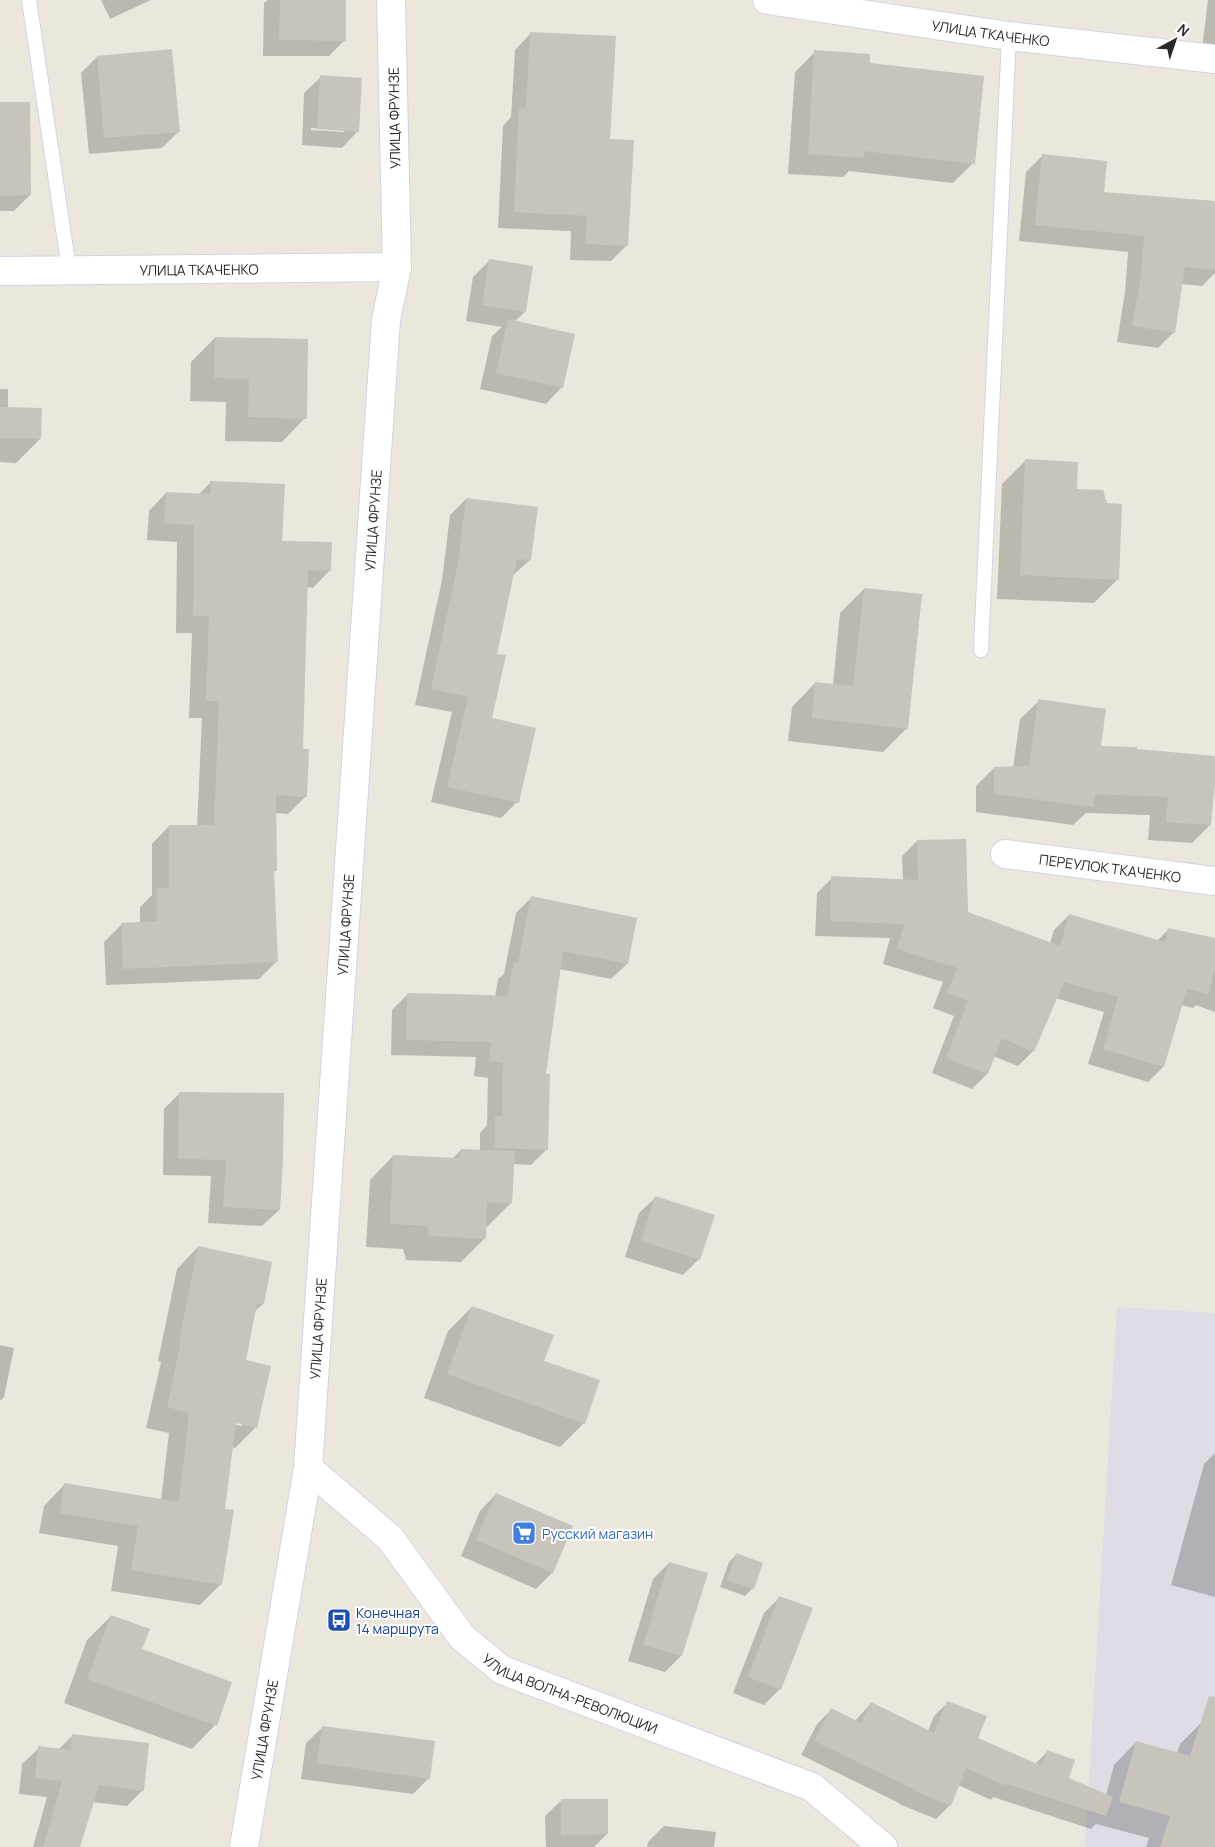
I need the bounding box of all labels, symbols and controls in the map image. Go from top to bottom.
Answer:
street label: УЛИЦА ТКАЧЕНКО [930,15,1051,50]
north arrow [1150,15,1200,65]
text: N [1174,19,1194,40]
street label: УЛИЦА ФРУНЗЕ [384,67,404,169]
street label: УЛИЦА ТКАЧЕНКО [139,259,259,279]
street label: УЛИЦА ФРУНЗЕ [359,469,385,572]
street label: ПЕРЕУЛОК ТКАЧЕНКО [1038,849,1182,886]
street label: УЛИЦА ФРУНЗЕ [332,873,358,976]
street label: УЛИЦА ФРУНЗЕ [305,1277,330,1380]
supermarket icon: Русский магазин [511,1520,537,1546]
place label: Русский магазин [542,1524,653,1543]
place label: Конечная 14 маршрута [356,1603,439,1638]
bus stop icon: Конечная 14 маршрута [326,1607,352,1633]
street label: УЛИЦА ВОЛНА-РЕВОЛЮЦИИ [479,1649,661,1738]
street label: УЛИЦА ФРУНЗЕ [246,1678,282,1782]

